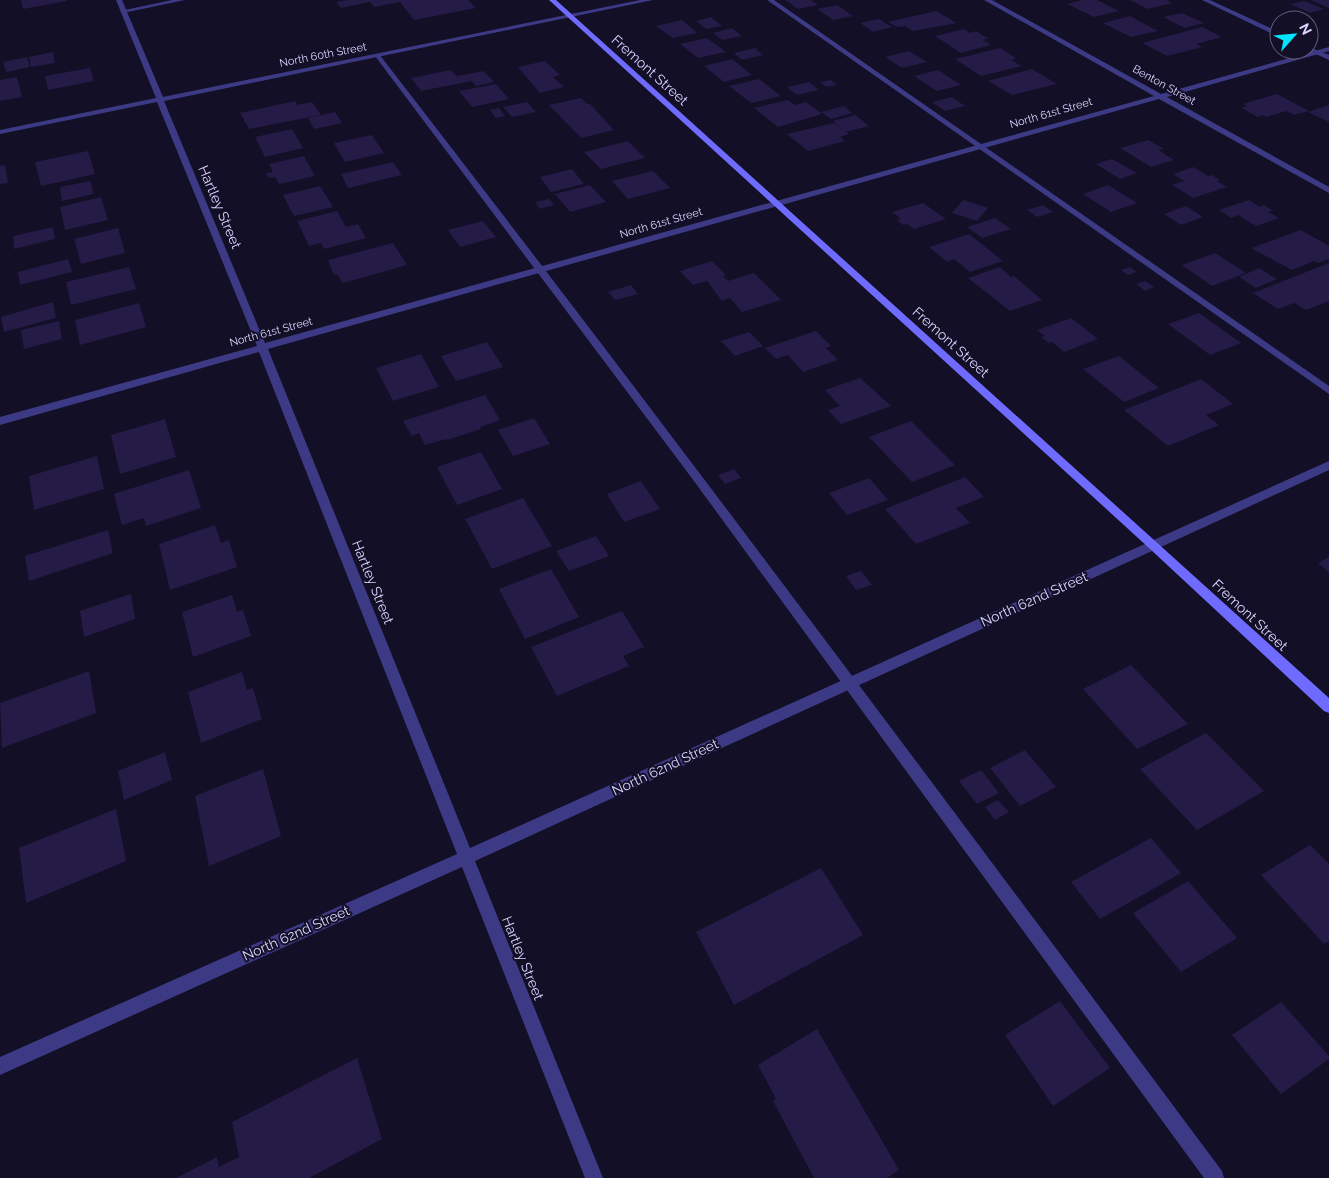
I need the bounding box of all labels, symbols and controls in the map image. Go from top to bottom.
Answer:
north arrow [1269,10,1319,60]
text: N [1296,21,1315,37]
street label: Fremont Street [609,32,692,109]
street label: North 60th Street [278,40,368,70]
street label: Benton Street [1130,62,1198,108]
street label: North 61st Street [1008,95,1094,131]
street label: Hartley Street [195,163,245,251]
street label: North 61st Street [618,205,704,241]
street label: Fremont Street [910,304,993,381]
street label: North 61st Street [228,315,314,349]
street label: Hartley Street [349,538,397,626]
street label: North 62nd Street [978,568,1090,630]
street label: Fremont Street [1209,576,1291,654]
street label: North 62nd Street [609,735,721,799]
street label: North 62nd Street [240,902,352,964]
street label: Hartley Street [499,914,547,1002]

